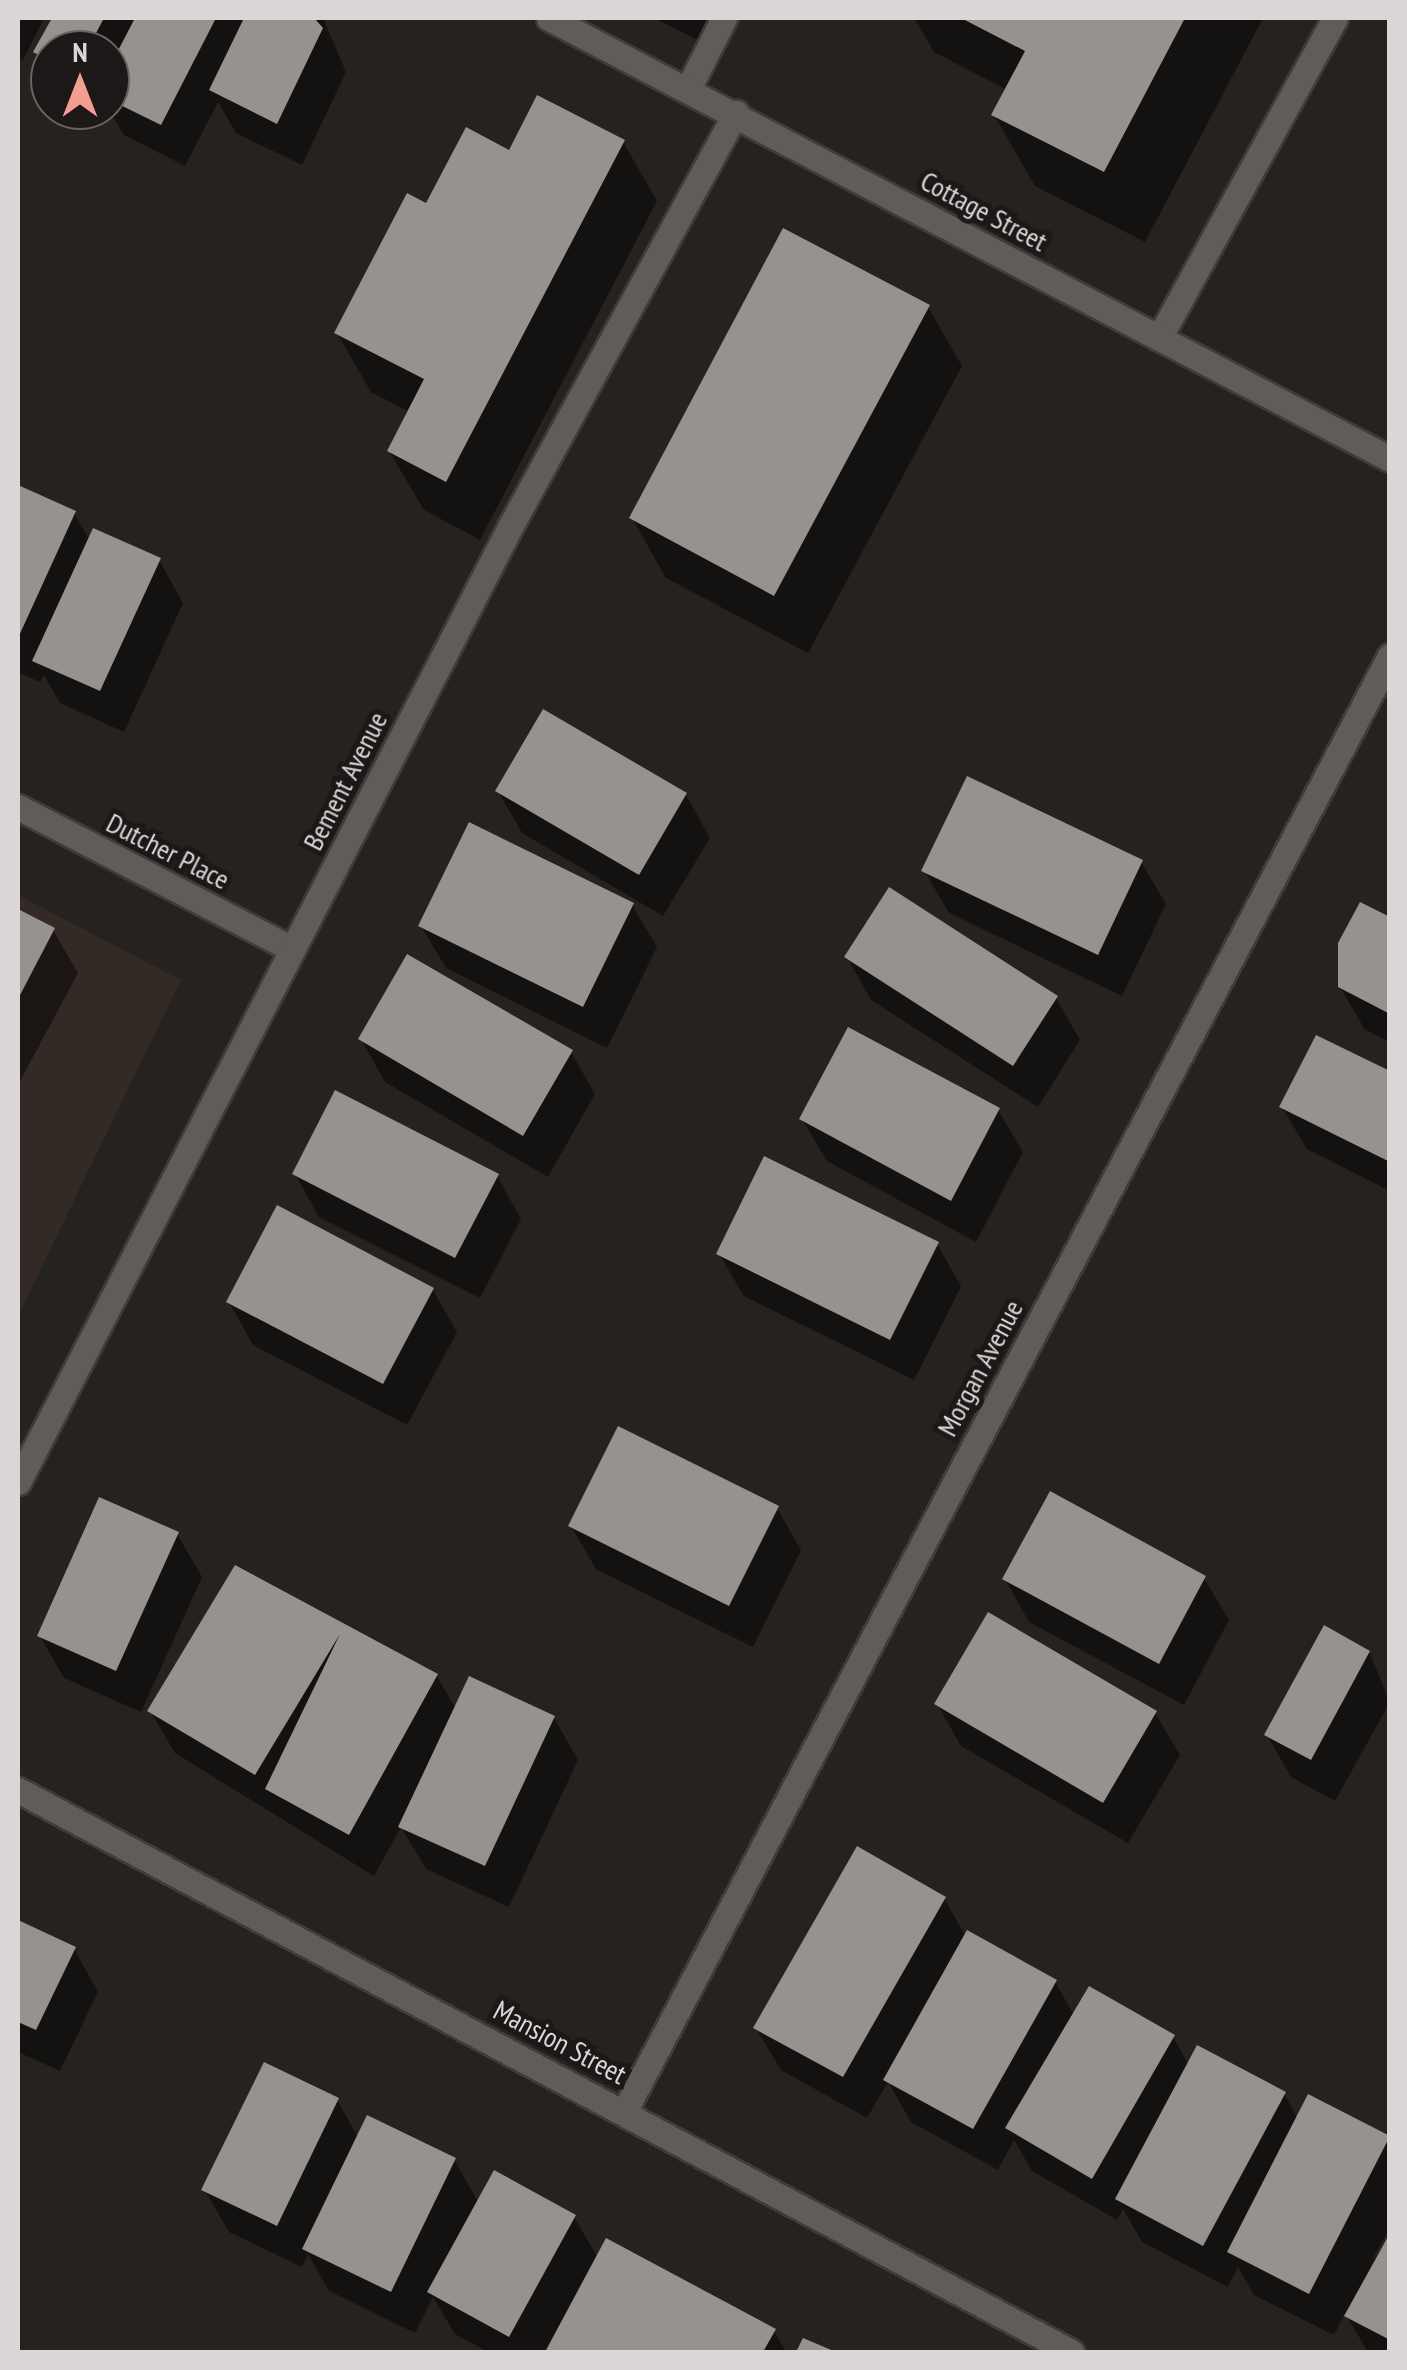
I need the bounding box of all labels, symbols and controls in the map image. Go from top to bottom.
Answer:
north arrow [30,30,130,130]
text: N [72,33,88,70]
street label: Cottage Street [915,164,1053,258]
street label: Bement Avenue [296,706,394,856]
street label: Dutcher Place [101,806,235,896]
street label: Morgan Avenue [930,1294,1030,1442]
street label: Mansion Street [488,1993,632,2091]

